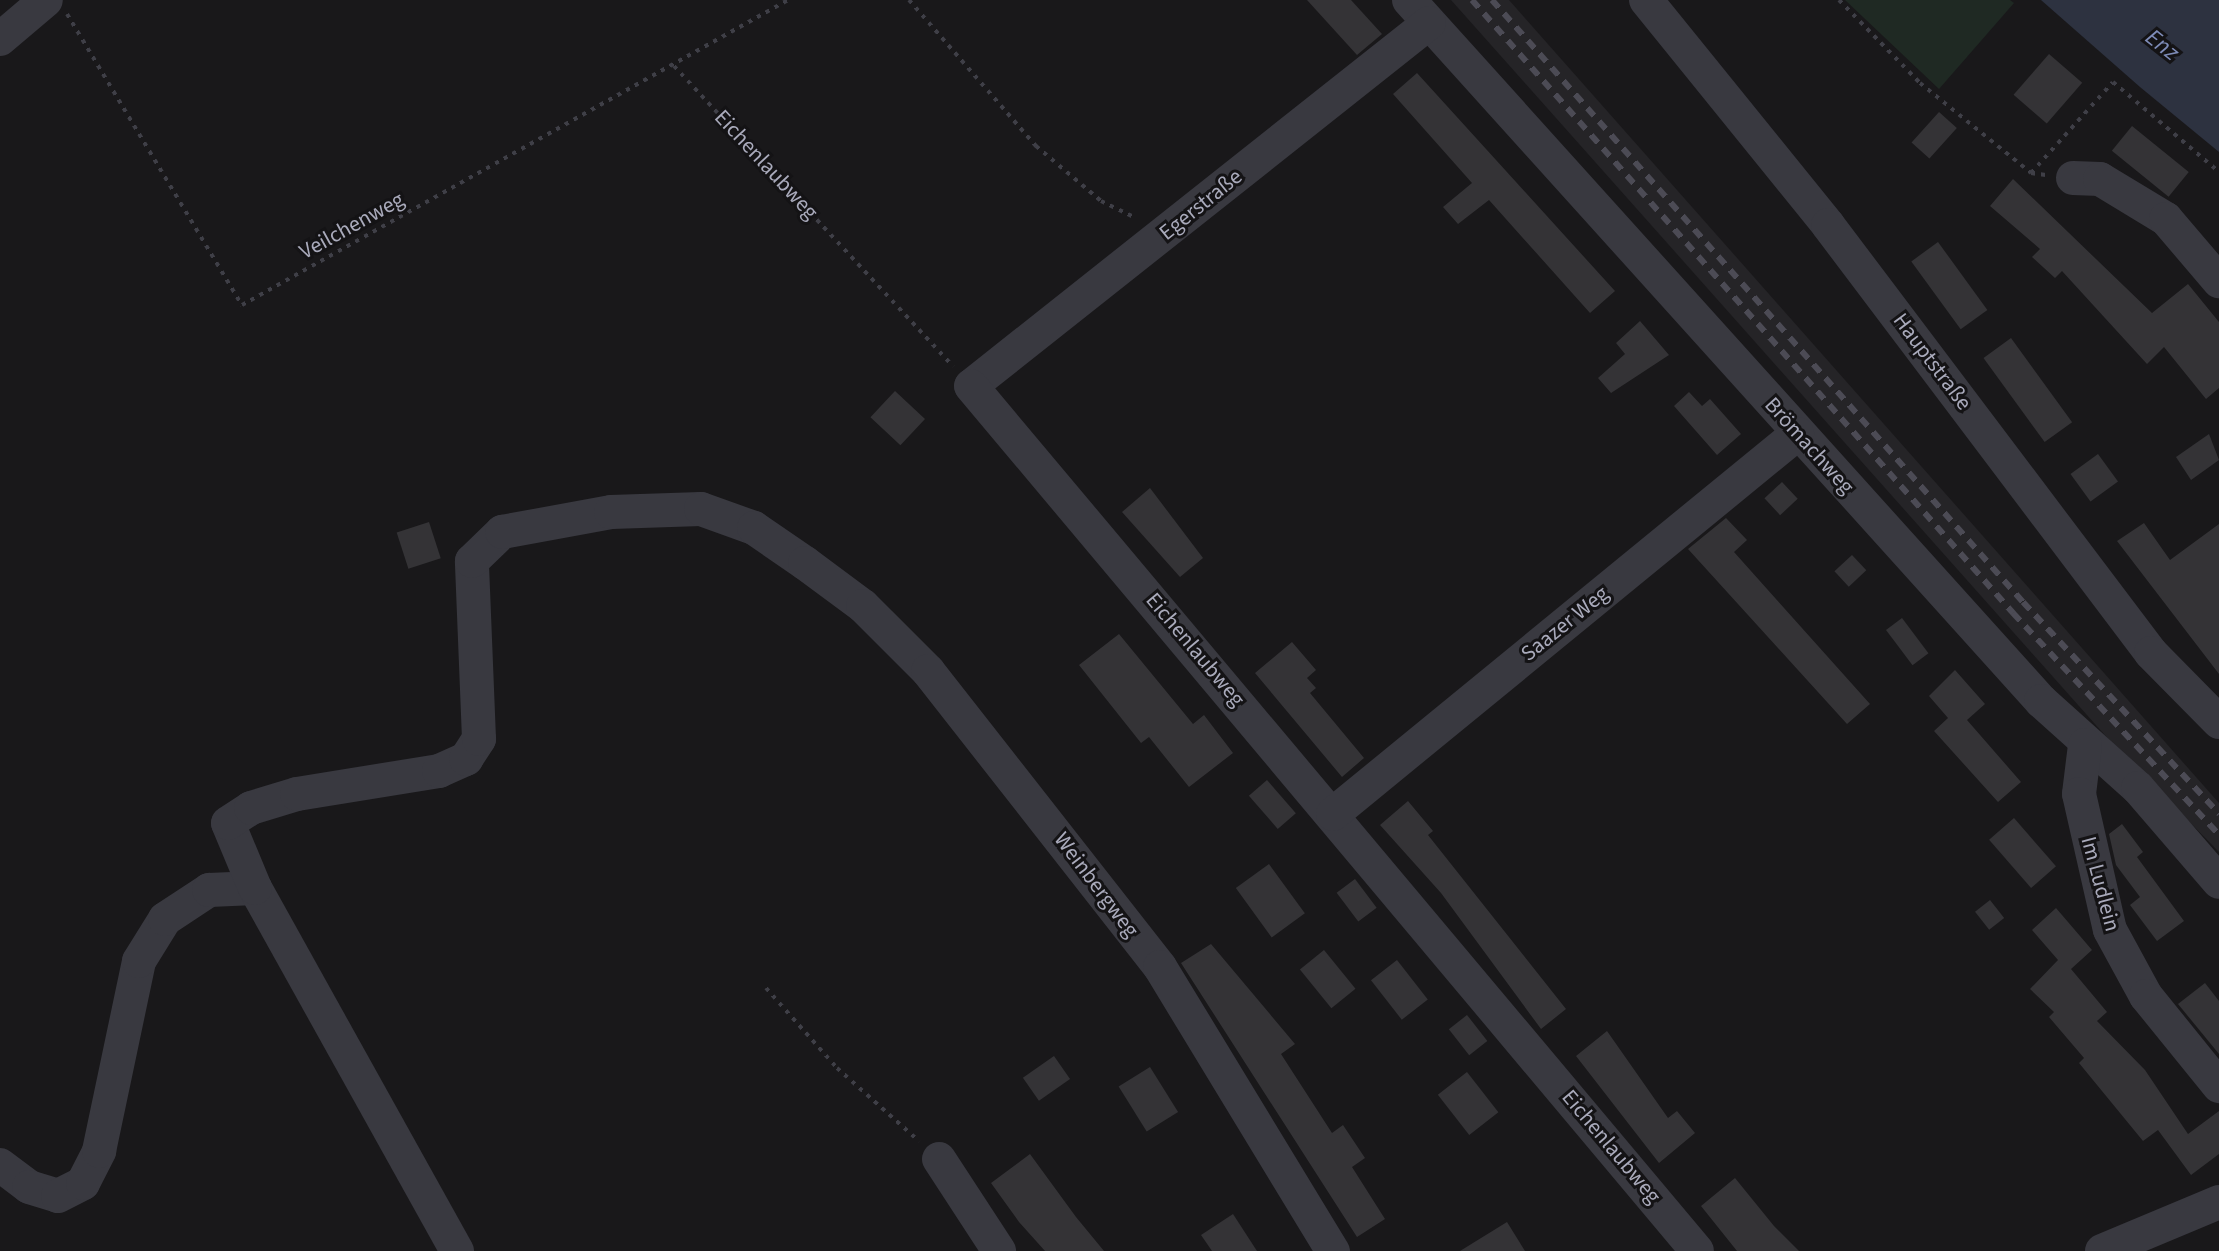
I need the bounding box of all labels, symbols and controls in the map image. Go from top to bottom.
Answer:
water label: Enz [2140,23,2184,67]
street label: Eichenlaubweg [709,105,823,225]
street label: Egerstraße [1154,164,1248,246]
street label: Veilchenweg [295,186,409,266]
street label: Hauptstraße [1887,308,1977,416]
street label: Brömachweg [1759,392,1859,500]
street label: Saazer Weg [1516,581,1614,667]
street label: Eichenlaubweg [1140,588,1250,712]
street label: Weinbergweg [1048,827,1144,943]
street label: Im Ludlein [2075,834,2125,934]
street label: Eichenlaubweg [1556,1085,1666,1209]

